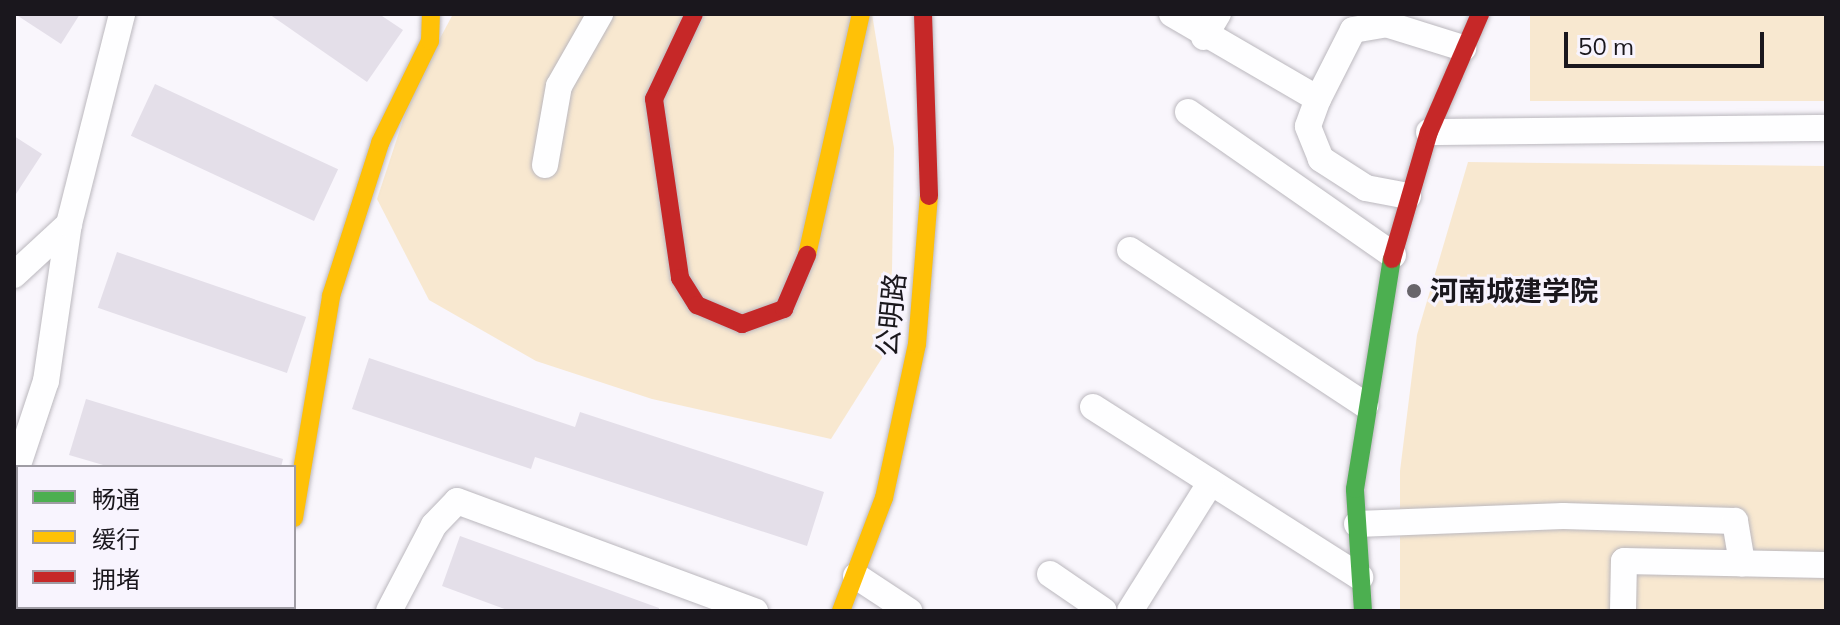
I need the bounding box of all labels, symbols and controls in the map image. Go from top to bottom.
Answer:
scale bar [1568,16,1768,66]
text: 50 m [1578,31,1634,61]
street label: 公明路 [870,271,912,359]
place label: 河南城建学院 [1430,274,1598,308]
marker: 河南城建学院 [1405,282,1423,300]
legend [16,465,296,609]
text: 畅通 [92,484,140,514]
text: 缓行 [92,524,140,554]
text: 拥堵 [92,564,140,594]

